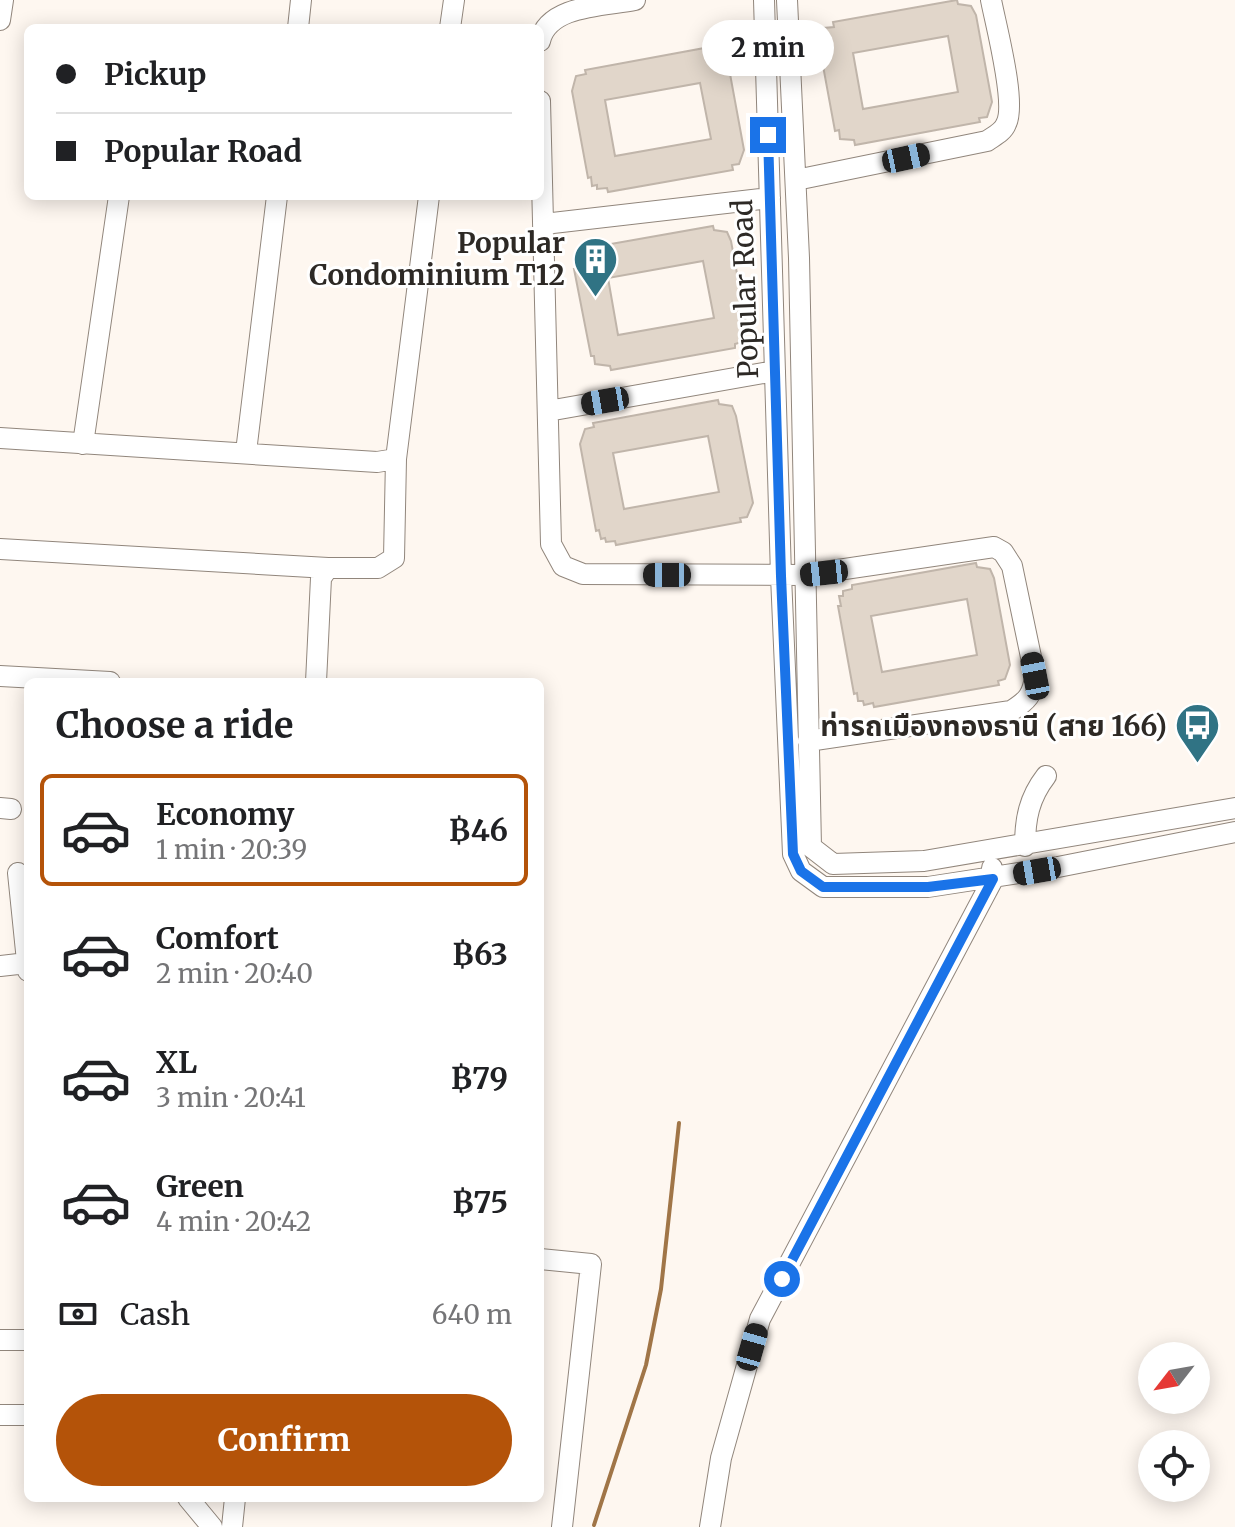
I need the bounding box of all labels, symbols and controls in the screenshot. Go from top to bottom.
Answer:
callout: 2 min [702,19,834,75]
text: 2 min [731,31,805,64]
text: Pickup [104,55,206,93]
route end [750,117,786,153]
text: Popular Road [104,132,302,170]
car [880,141,932,175]
street label: Popular Road [724,199,766,379]
place label: Popular Condominium T12 [309,225,565,293]
building icon: Popular Condominium T12 [572,235,620,298]
car [579,385,631,417]
car [799,559,849,587]
car [643,563,691,587]
car [1019,650,1051,702]
bus stop icon: ท่ารถเมืองทองธานี (สาย 166) [1174,702,1222,765]
text: Choose a ride [56,703,293,748]
place label: ท่ารถเมืองทองธานี (สาย 166) [820,708,1167,744]
icon: car [60,794,132,866]
text: Economy [156,795,294,833]
text: ฿46 [449,811,508,849]
text: 1 min · 20:39 [156,833,307,866]
car [1011,855,1063,887]
icon: car [60,918,132,990]
text: Comfort [156,919,279,957]
text: ฿63 [452,935,508,973]
text: 2 min · 20:40 [156,957,313,990]
icon: car [60,1042,132,1114]
text: XL [156,1043,197,1081]
text: ฿79 [451,1059,508,1097]
text: 3 min · 20:41 [156,1081,306,1114]
icon: car [60,1166,132,1238]
text: Green [156,1167,244,1205]
text: ฿75 [452,1183,508,1221]
text: 4 min · 20:42 [156,1205,311,1238]
route start [764,1261,800,1297]
icon: cash [56,1292,100,1336]
text: Cash [120,1295,190,1333]
text: 640 m [432,1298,512,1331]
car [734,1321,770,1373]
north arrow [1138,1342,1210,1414]
map controls [1138,1342,1210,1502]
button: Confirm [56,1394,512,1486]
button: locate [1138,1430,1210,1502]

